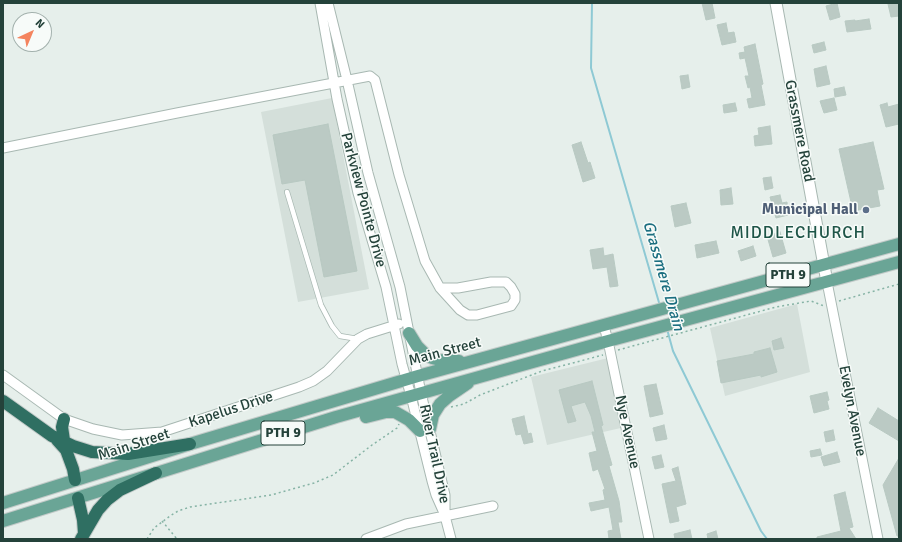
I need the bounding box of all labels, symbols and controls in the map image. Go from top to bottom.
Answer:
north arrow [12,12,52,52]
text: N [33,16,47,31]
street label: Grassmere Road [780,79,818,183]
street label: Parkview Pointe Drive [336,131,390,269]
place label: Municipal Hall [762,201,858,219]
marker: Municipal Hall [861,205,871,215]
water label: Grassmere Drain [638,219,688,333]
district label: MIDDLECHURCH [730,224,866,244]
road number: PTH 9 [766,263,810,287]
street label: Main Street [407,334,483,370]
street label: Evelyn Avenue [834,364,870,458]
street label: Kapelus Drive [186,388,276,432]
street label: Nye Avenue [610,394,644,470]
street label: River Trail Drive [415,403,453,505]
road number: PTH 9 [261,421,305,445]
street label: Main Street [96,425,172,465]

